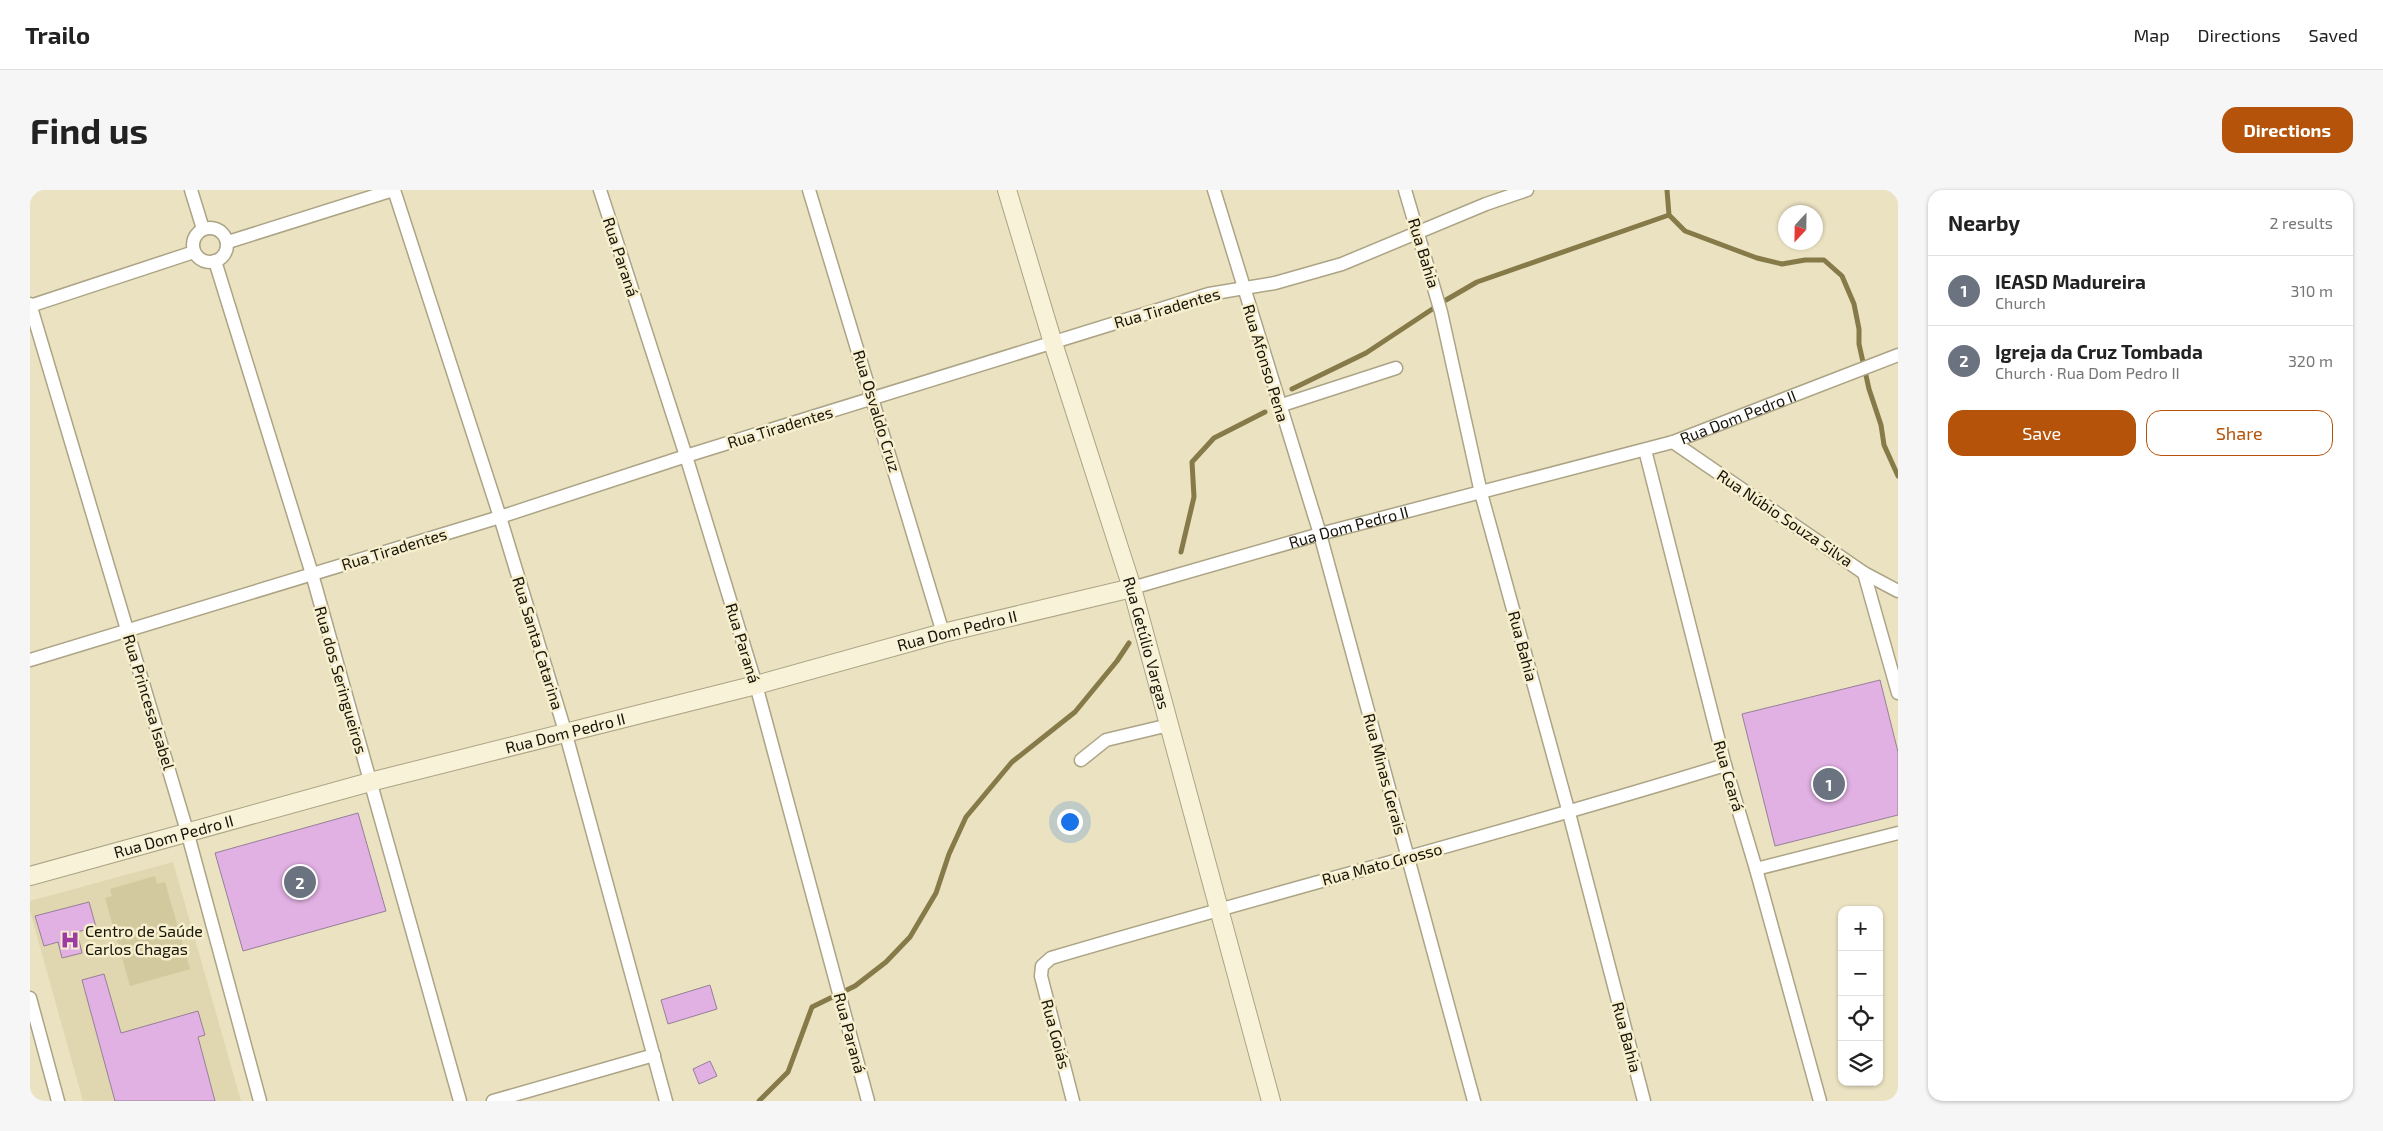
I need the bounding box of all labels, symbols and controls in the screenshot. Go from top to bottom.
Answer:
text: Trailo [25,20,90,49]
text: Map [2133,24,2170,46]
text: Directions [2198,24,2281,46]
text: Saved [2309,24,2358,46]
button: Directions [2222,107,2353,153]
text: Find us [30,109,148,151]
north arrow [1778,205,1823,250]
text: Nearby [1948,210,2020,235]
text: 2 results [2270,213,2333,232]
street label: Rua Paraná [600,215,643,299]
street label: Rua Bahia [1405,216,1444,290]
text: IEASD Madureira [1995,270,2146,293]
text: 1 [1961,281,1967,300]
text: 310 m [2291,281,2333,300]
street label: Rua Tiradentes [1112,283,1222,332]
text: Church [1995,293,2046,312]
street label: Rua Afonso Pena [1240,302,1293,424]
text: Igreja da Cruz Tombada [1995,340,2203,363]
street label: Rua Osvaldo Cruz [850,347,905,474]
text: 2 [1959,351,1969,370]
text: 320 m [2288,351,2333,370]
text: Church · Rua Dom Pedro II [1995,363,2180,382]
street label: Rua Dom Pedro II [1677,385,1799,447]
street label: Rua Tiradentes [725,401,835,452]
button: Save [1948,410,2136,456]
button: Share [2146,410,2333,456]
street label: Rua Núbio Souza Silva [1714,465,1857,570]
street label: Rua Dom Pedro II [1286,501,1410,552]
street label: Rua Tiradentes [339,523,449,574]
street label: Rua Santa Catarina [509,574,568,712]
street label: Rua Getúlio Vargas [1120,574,1174,711]
street label: Rua Paraná [722,600,765,685]
street label: Rua dos Seringueiros [311,604,372,756]
street label: Rua Dom Pedro II [895,606,1019,654]
street label: Rua Bahia [1505,609,1542,683]
street label: Rua Princesa Isabel [120,632,179,772]
street label: Rua Dom Pedro II [503,708,627,757]
street label: Rua Minas Gerais [1360,711,1411,837]
street label: Rua Ceará [1710,738,1749,814]
pin: 1 [1813,765,1845,803]
your location [1057,809,1083,835]
street label: Rua Dom Pedro II [112,810,235,861]
street label: Rua Mato Grosso [1320,838,1444,889]
pin: 2 [284,863,316,901]
map controls [1838,906,1883,1086]
button: + [1838,906,1883,951]
place label: Centro de Saúde Carlos Chagas [85,921,203,958]
hospital icon: Centro de Saúde Carlos Chagas [59,929,81,951]
button: − [1838,951,1883,996]
street label: Rua Paraná [831,990,870,1075]
button: locate [1838,996,1883,1041]
street label: Rua Goiás [1038,997,1075,1071]
street label: Rua Bahia [1609,1000,1646,1074]
button: layers [1838,1041,1883,1086]

